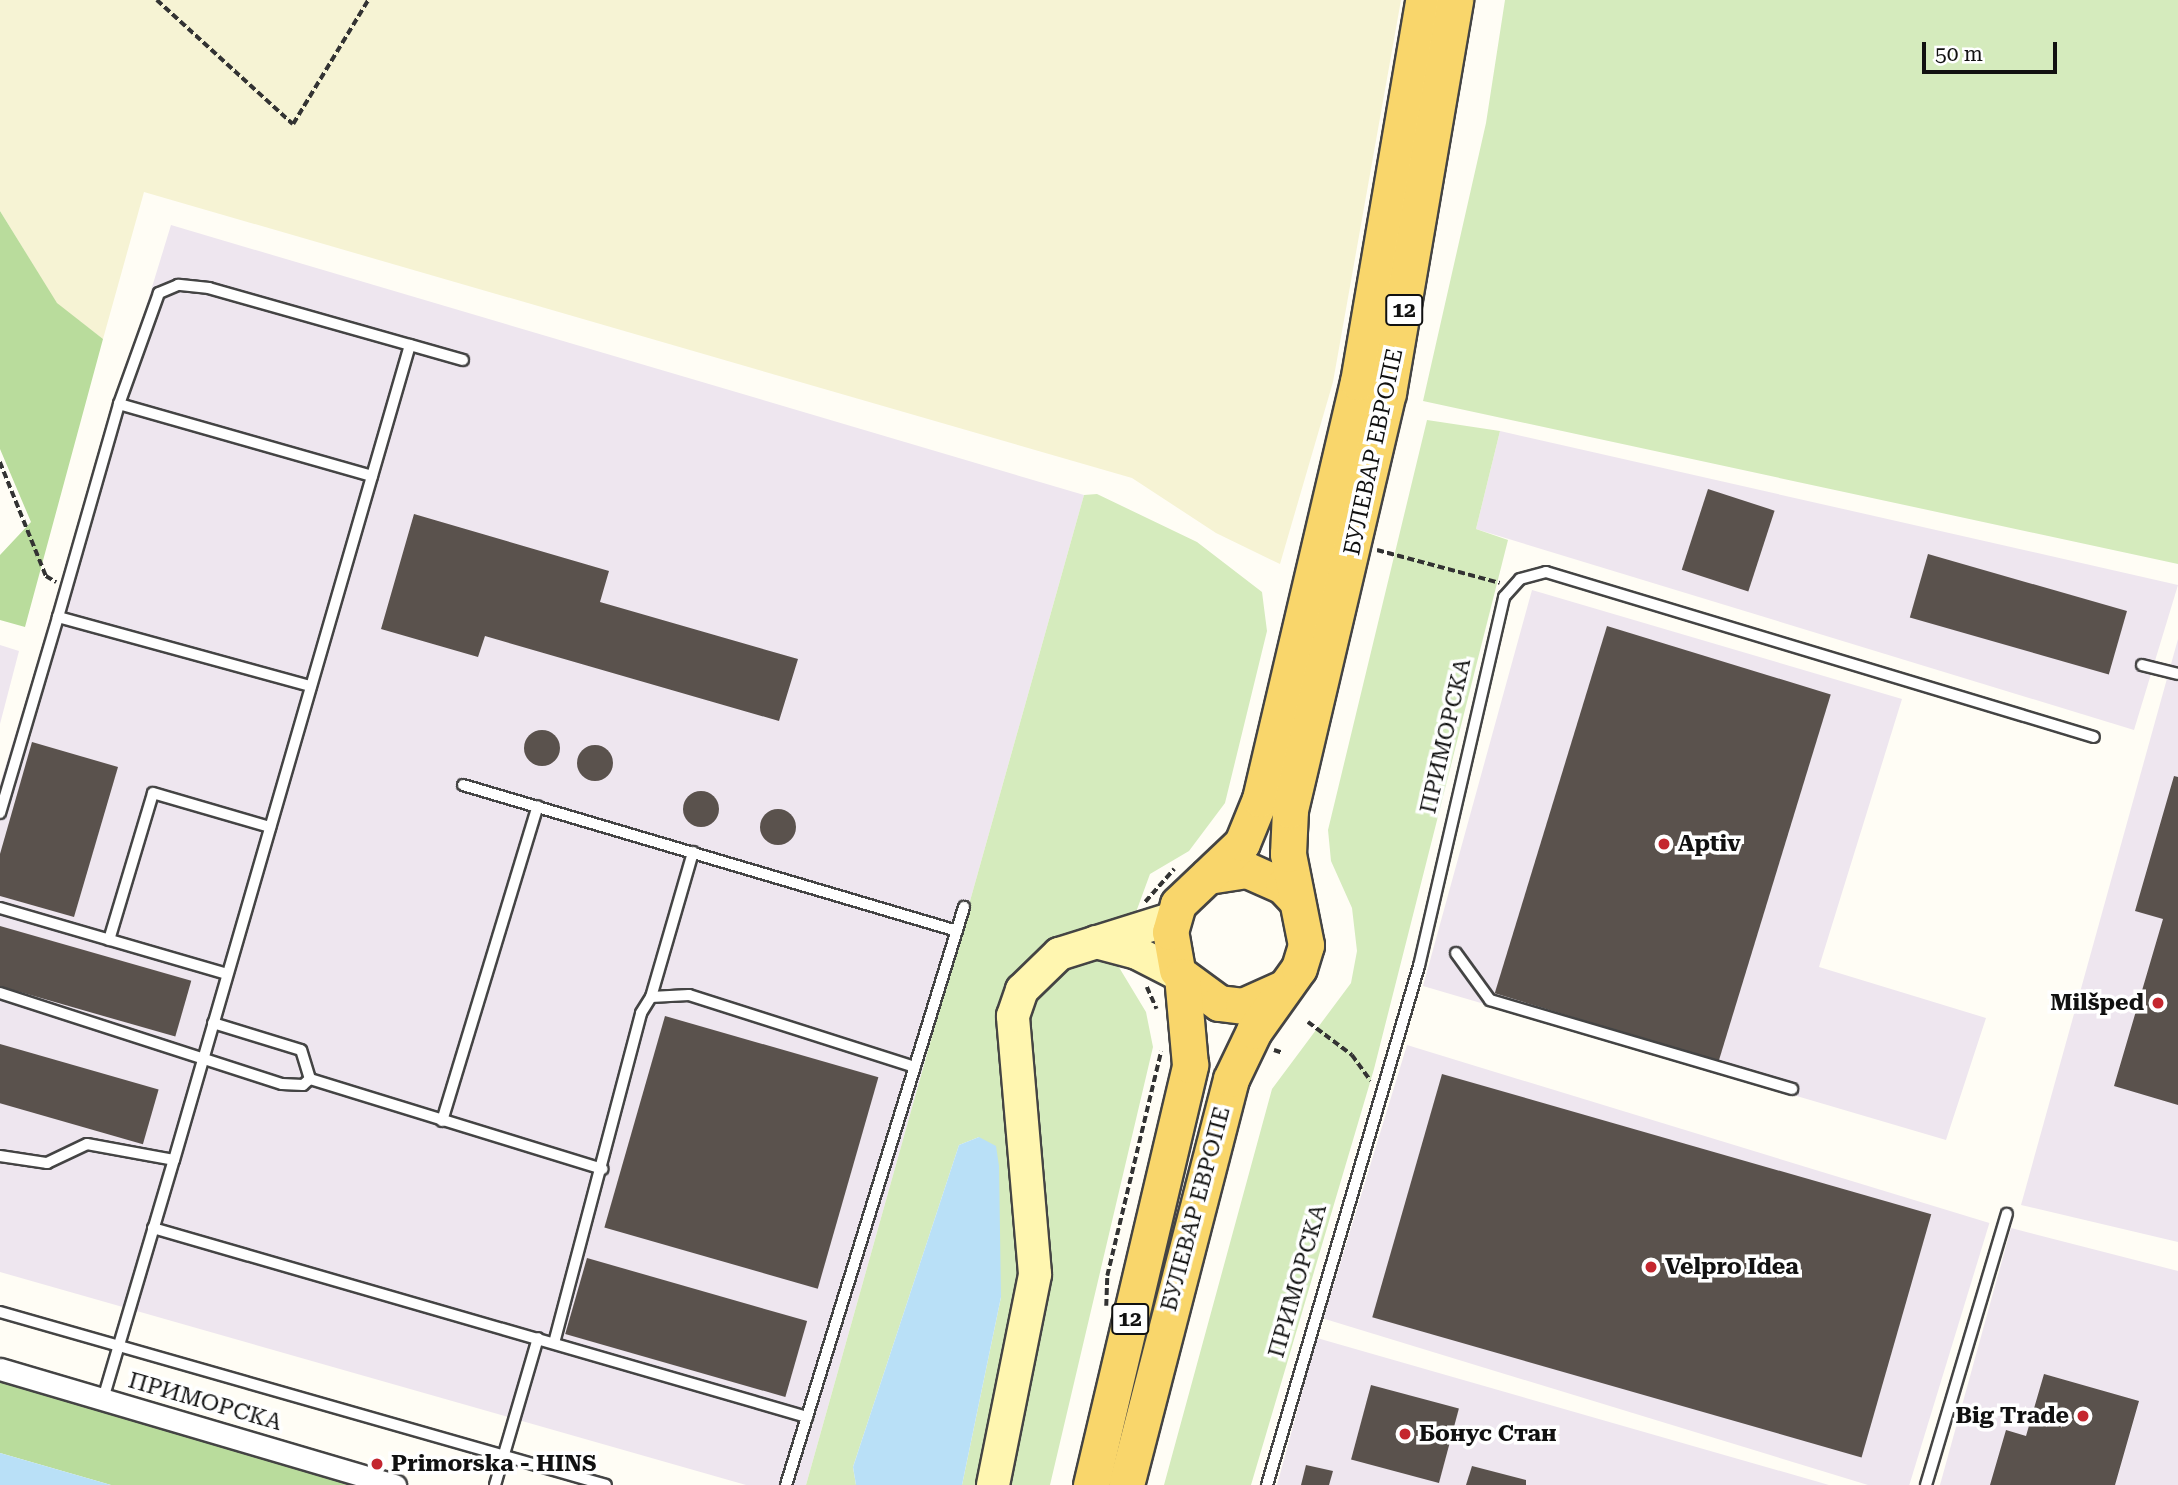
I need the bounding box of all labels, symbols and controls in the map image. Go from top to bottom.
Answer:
scale bar [1926,28,2061,72]
text: 50 m [1935,42,1983,66]
road number: 12 [1385,292,1423,328]
street label: БУЛЕВАР ЕВРОПЕ [1339,346,1409,558]
street label: ПРИМОРСКА [1415,656,1477,816]
place label: Aptiv [1678,830,1741,858]
marker: Aptiv [1656,836,1672,852]
place label: Milšped [2050,989,2144,1017]
marker: Milšped [2150,995,2166,1011]
street label: БУЛЕВАР ЕВРОПЕ [1155,1104,1237,1314]
street label: ПРИМОРСКА [1263,1201,1333,1361]
place label: Velpro Idea [1665,1253,1799,1281]
marker: Velpro Idea [1643,1259,1659,1275]
road number: 12 [1111,1302,1149,1336]
street label: ПРИМОРСКА [125,1367,285,1437]
place label: Big Trade [1956,1402,2069,1430]
marker: Big Trade [2075,1408,2091,1424]
place label: Бонус Стан [1419,1420,1556,1448]
marker: Бонус Стан [1397,1426,1413,1442]
place label: Primorska - HINS [391,1450,596,1478]
marker: Primorska - HINS [369,1456,385,1472]

